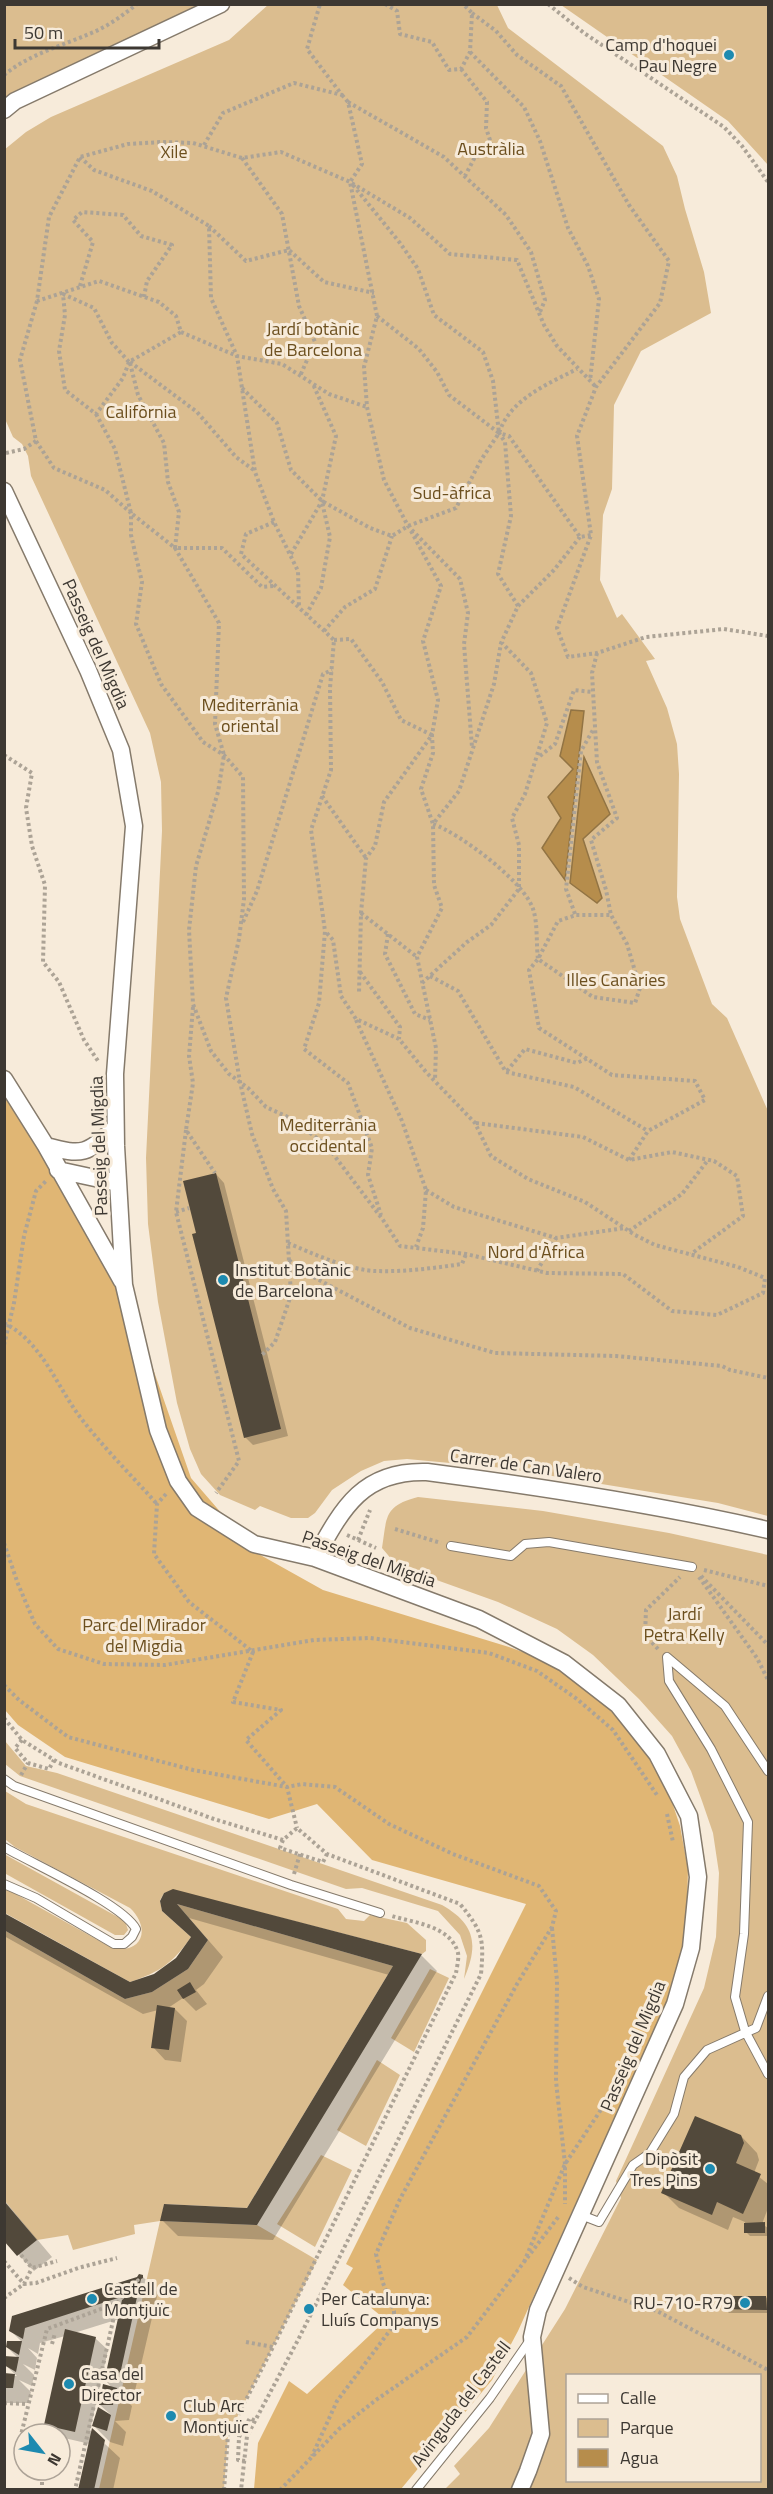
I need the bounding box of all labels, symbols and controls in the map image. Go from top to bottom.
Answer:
scale bar [15,12,159,50]
text: 50 m [24,19,63,46]
place label: Camp d'hoquei Pau Negre [605,31,717,79]
marker: Camp d'hoquei Pau Negre [722,48,736,62]
park label: Austràlia [457,135,525,162]
park label: Xile [160,138,188,165]
park label: Jardí botànic de Barcelona [264,315,362,363]
park label: Califòrnia [105,398,177,425]
park label: Sud-àfrica [413,479,491,506]
street label: Passeig del Migdia [56,574,137,713]
park label: Mediterrània oriental [201,691,299,739]
park label: Illes Canàries [566,966,666,993]
street label: Passeig del Migdia [83,1076,114,1217]
park label: Mediterrània occidental [279,1111,377,1159]
park label: Nord d'Àfrica [487,1238,585,1265]
place label: Institut Botànic de Barcelona [235,1256,351,1304]
marker: Institut Botànic de Barcelona [216,1273,230,1287]
street label: Carrer de Can Valero [448,1441,604,1490]
street label: Passeig del Migdia [299,1523,440,1594]
park label: Jardí Petra Kelly [643,1600,725,1648]
park label: Parc del Mirador del Migdia [82,1611,206,1659]
street label: Passeig del Migdia [593,1976,672,2116]
place label: Dipòsit Tres Pins [630,2145,699,2193]
marker: Dipòsit Tres Pins [703,2162,717,2176]
place label: Castell de Montjuïc [104,2275,177,2323]
place label: Per Catalunya: Lluís Companys [321,2285,439,2333]
place label: RU-710-R79 [633,2289,733,2316]
marker: Castell de Montjuïc [85,2292,99,2306]
marker: RU-710-R79 [738,2296,752,2310]
marker: Per Catalunya: Lluís Companys [302,2302,316,2316]
street label: Avinguda del Castell [404,2335,517,2472]
place label: Casa del Director [81,2360,144,2408]
legend [566,2374,761,2482]
marker: Casa del Director [62,2377,76,2391]
text: Calle [620,2384,656,2411]
place label: Club Arc Montjuïc [183,2392,249,2440]
marker: Club Arc Montjuïc [164,2409,178,2423]
text: Parque [620,2414,674,2441]
north arrow [12,2422,72,2482]
text: Agua [620,2444,658,2471]
text: N [42,2449,68,2471]

